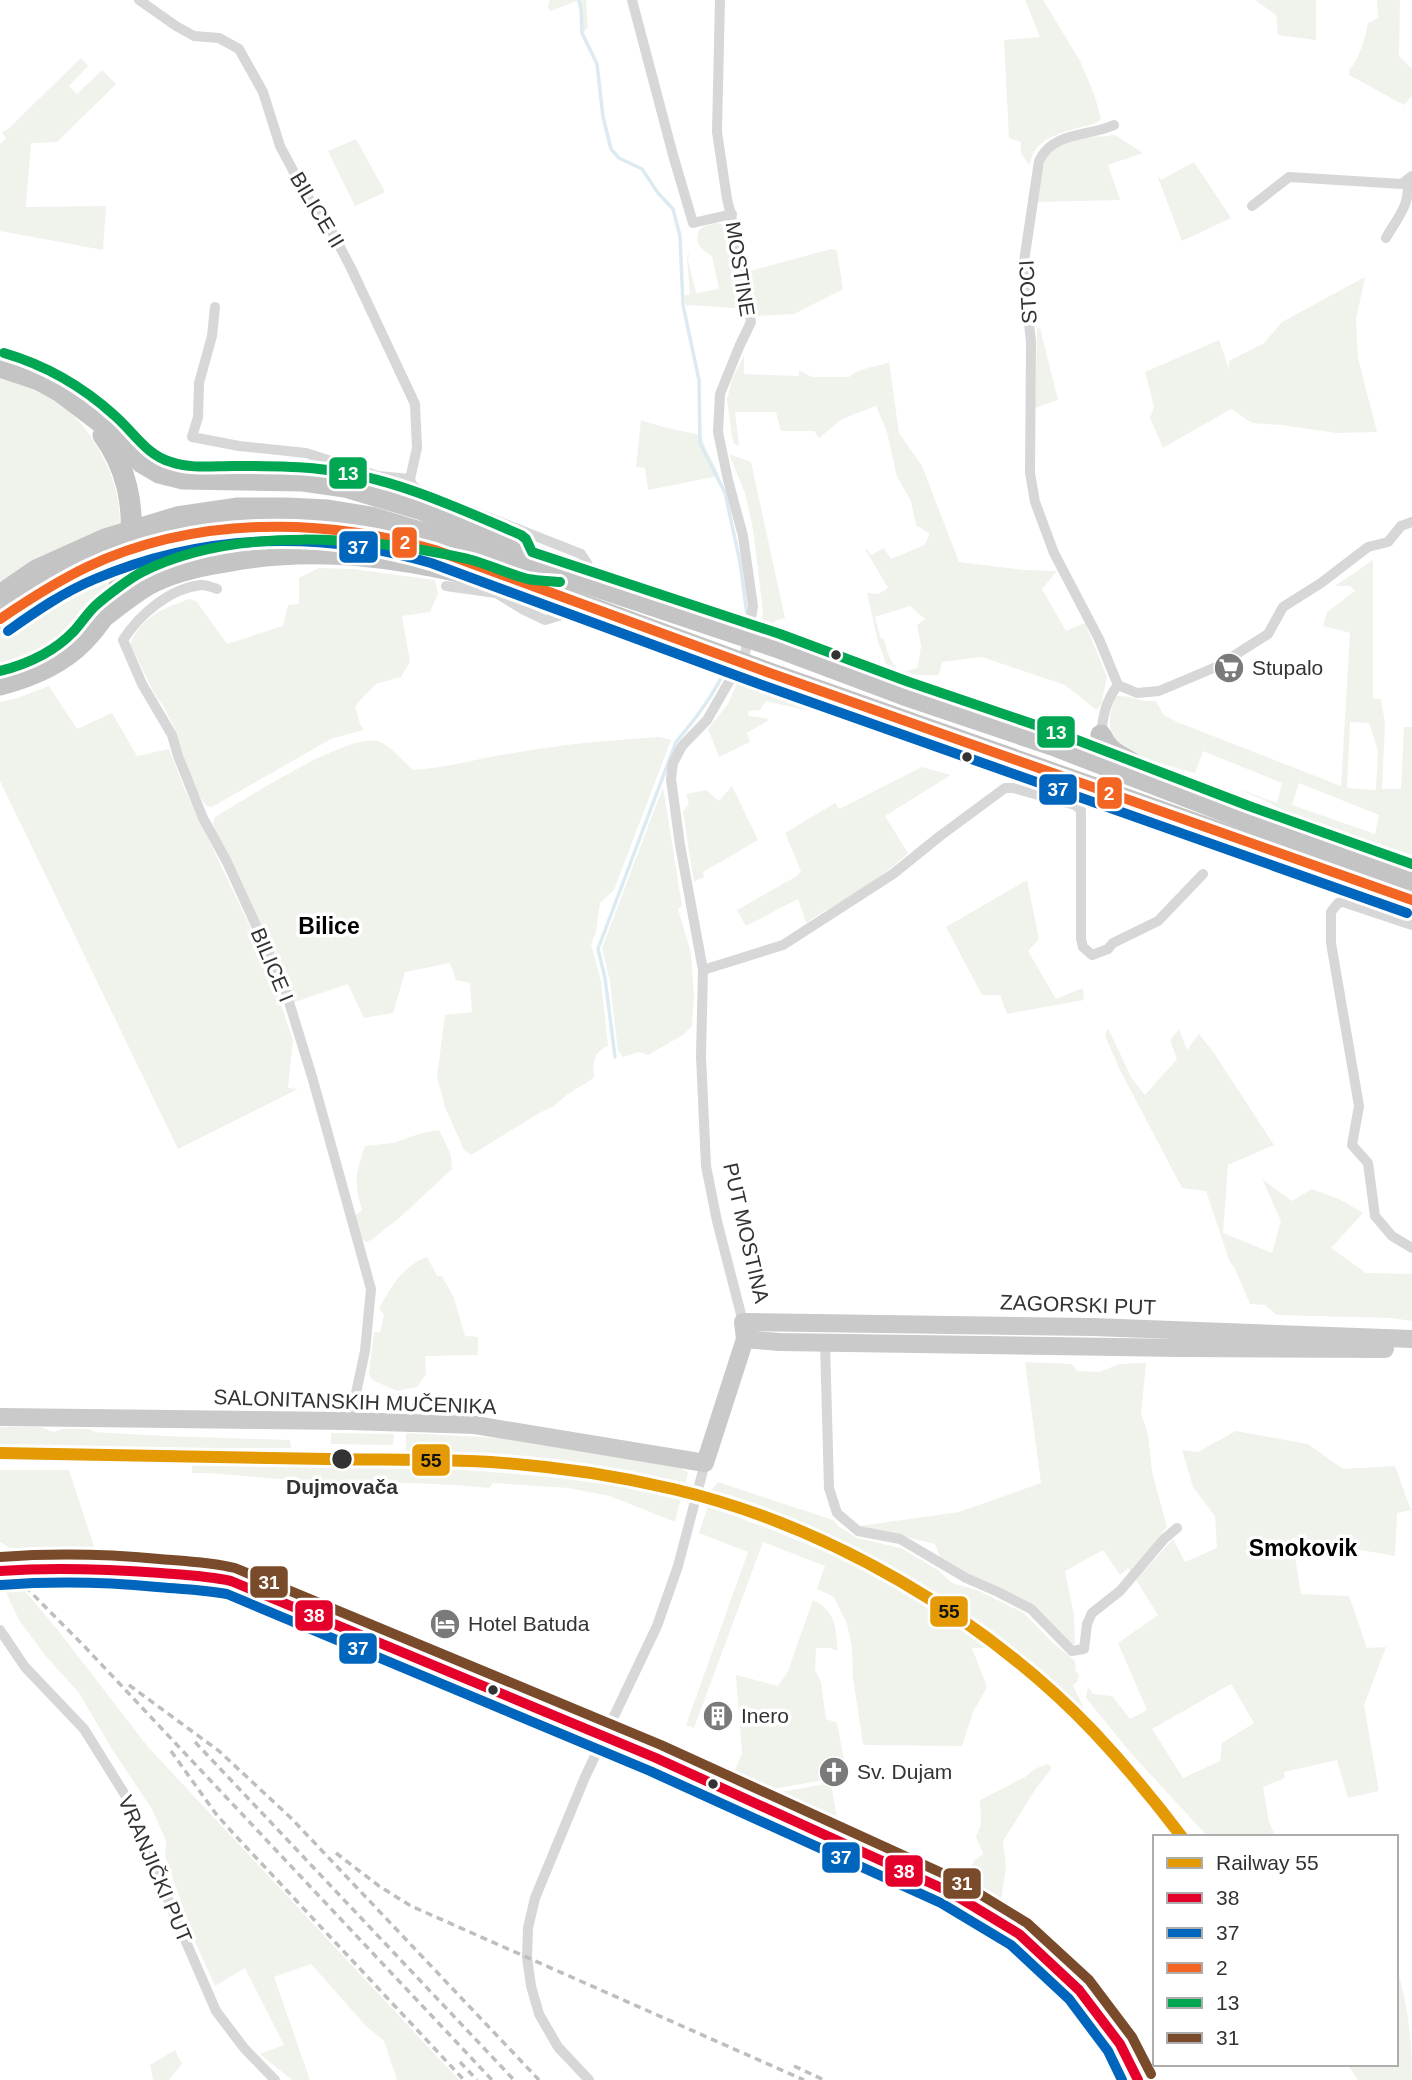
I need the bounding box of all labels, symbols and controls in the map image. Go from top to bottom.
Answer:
street label: BILICE II [286,168,349,252]
street label: MOSTINE [722,220,759,318]
street label: STOCI [1014,260,1041,324]
line badge: 13 [328,456,368,490]
text: 13 [337,463,359,484]
line badge: 2 [391,526,418,559]
line badge: 37 [338,530,379,564]
text: 2 [400,532,410,553]
text: 37 [347,537,369,558]
unlabelled marker [829,648,843,662]
supermarket icon: Stupalo [1212,651,1246,685]
place label: Stupalo [1252,656,1323,679]
line badge: 13 [1036,715,1076,749]
text: 13 [1045,722,1067,743]
unlabelled marker [960,750,974,764]
line badge: 37 [1038,773,1078,806]
line badge: 2 [1096,776,1123,810]
text: 37 [1047,779,1069,800]
text: 2 [1104,783,1114,804]
district label: Bilice [298,913,360,939]
street label: BILICE I [247,924,298,1005]
street label: PUT MOSTINA [719,1161,774,1305]
street label: ZAGORSKI PUT [999,1290,1157,1319]
street label: SALONITANSKIH MUČENIKA [213,1385,497,1418]
line badge: 55 [411,1443,451,1477]
marker: Dujmovača [330,1447,354,1471]
text: 55 [420,1450,442,1471]
place label: Dujmovača [286,1475,398,1498]
district label: Smokovik [1249,1535,1358,1561]
line badge: 31 [249,1565,289,1599]
text: 31 [258,1572,280,1593]
line badge: 55 [929,1595,969,1628]
line badge: 38 [294,1599,334,1632]
text: 55 [938,1601,960,1622]
text: 38 [303,1605,325,1626]
hotel icon: Hotel Batuda [428,1607,462,1641]
place label: Hotel Batuda [468,1612,590,1635]
line badge: 37 [338,1632,378,1665]
text: 37 [347,1638,369,1659]
unlabelled marker [486,1683,500,1697]
building icon: Inero [701,1699,735,1733]
place label: Inero [741,1704,789,1727]
church icon: Sv. Dujam [817,1755,851,1789]
place label: Sv. Dujam [857,1760,952,1783]
unlabelled marker [706,1777,720,1791]
street label: VRANJIČKI PUT [114,1792,197,1946]
legend [1153,1835,1398,2066]
line badge: 37 [821,1841,861,1874]
text: 37 [830,1847,852,1868]
text: Railway 55 [1216,1851,1319,1874]
line badge: 38 [884,1854,924,1888]
text: 38 [893,1861,915,1882]
line badge: 31 [942,1867,982,1900]
text: 31 [951,1873,973,1894]
text: 38 [1216,1886,1239,1909]
text: 37 [1216,1921,1239,1944]
text: 2 [1216,1956,1228,1979]
text: 13 [1216,1991,1239,2014]
text: 31 [1216,2026,1239,2049]

